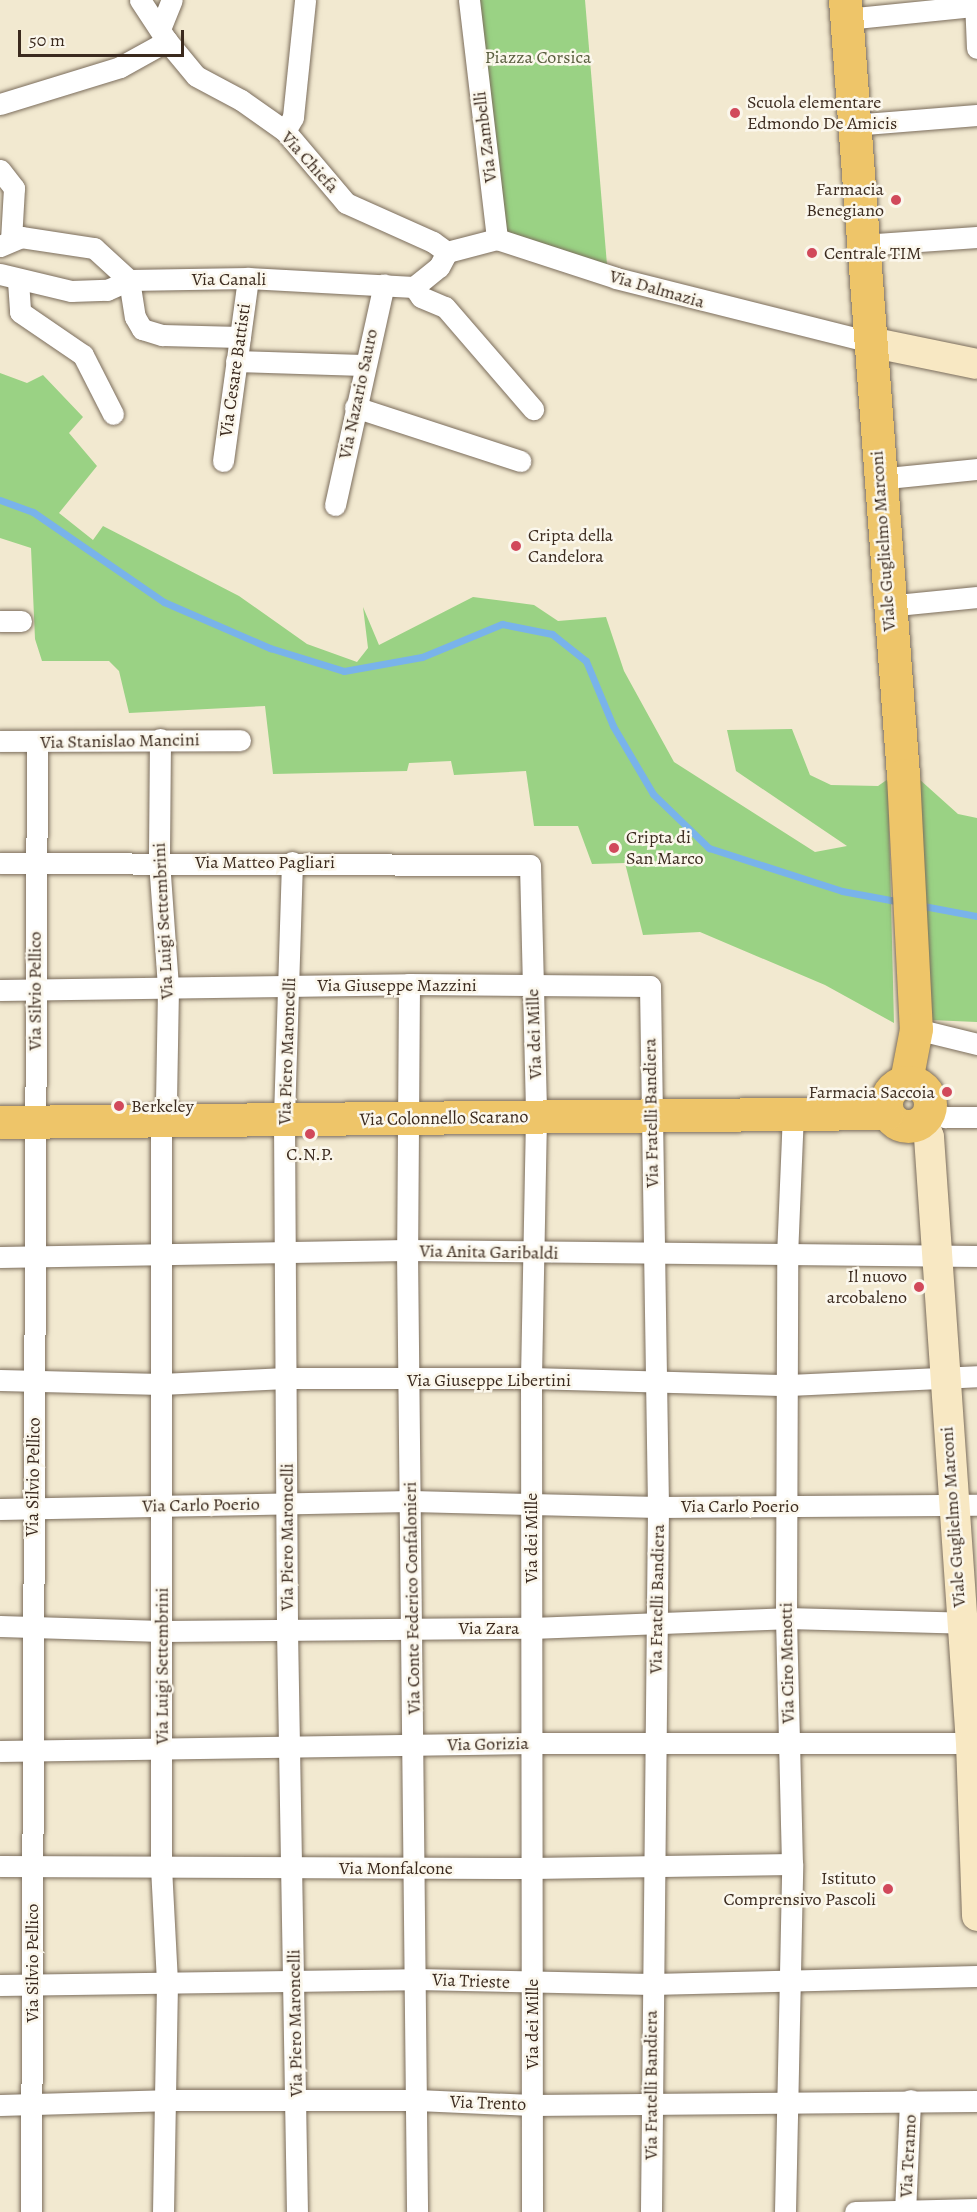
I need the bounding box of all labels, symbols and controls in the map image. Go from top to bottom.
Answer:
scale bar [21,18,188,56]
text: 50 m [29,28,65,52]
park label: Piazza Corsica [485,46,591,68]
street label: Via Zambelli [469,90,501,184]
place label: Scuola elementare Edmondo De Amicis [747,92,897,134]
marker: Scuola elementare Edmondo De Amicis [728,106,742,120]
street label: Via Chiefa [277,127,343,197]
place label: Farmacia Benegiano [806,179,884,222]
marker: Farmacia Benegiano [889,193,903,207]
place label: Centrale TIM [824,242,921,264]
marker: Centrale TIM [805,246,819,260]
street label: Via Dalmazia [607,265,707,313]
street label: Via Canali [192,268,266,290]
street label: Via Cesare Battisti [215,302,255,438]
street label: Via Nazario Sauro [334,327,382,461]
street label: Viale Guglielmo Marconi [866,450,900,632]
place label: Cripta della Candelora [528,525,613,568]
marker: Cripta della Candelora [509,539,523,553]
street label: Via Stanislao Mancini [40,729,200,753]
place label: Cripta di San Marco [626,827,703,870]
marker: Cripta di San Marco [607,841,621,855]
street label: Via Luigi Settembrini [148,842,178,1000]
street label: Via Matteo Pagliari [195,851,335,873]
street label: Via Silvio Pellico [24,931,46,1051]
street label: Via Giuseppe Mazzini [317,974,477,996]
street label: Via Piero Maroncelli [274,977,300,1125]
street label: Via dei Mille [522,988,546,1080]
street label: Via Fratelli Bandiera [639,1038,663,1188]
place label: Farmacia Saccoia [809,1081,935,1103]
marker: Farmacia Saccoia [940,1085,954,1099]
place label: Berkeley [131,1095,194,1117]
marker: Berkeley [112,1099,126,1113]
street label: Via Colonnello Scarano [360,1106,528,1130]
marker: C.N.P. [303,1127,317,1141]
place label: C.N.P. [286,1143,334,1165]
street label: Via Anita Garibaldi [419,1240,559,1264]
place label: Il nuovo arcobaleno [827,1266,907,1308]
marker: Il nuovo arcobaleno [912,1280,926,1294]
street label: Via Giuseppe Libertini [407,1369,571,1391]
street label: Via Silvio Pellico [21,1417,45,1537]
street label: Viale Guglielmo Marconi [936,1426,970,1608]
street label: Via Piero Maroncelli [276,1463,298,1611]
street label: Via Conte Federico Confalonieri [399,1481,425,1715]
street label: Via Carlo Poerio [142,1493,260,1517]
street label: Via dei Mille [520,1493,542,1583]
street label: Via Carlo Poerio [681,1495,799,1517]
street label: Via Fratelli Bandiera [645,1524,669,1674]
street label: Via Luigi Settembrini [151,1587,173,1745]
street label: Via Ciro Menotti [775,1602,799,1724]
street label: Via Zara [458,1617,520,1639]
street label: Via Gorizia [447,1732,529,1756]
street label: Via Monfalcone [339,1857,453,1879]
place label: Istituto Comprensivo Pascoli [723,1868,876,1910]
marker: Istituto Comprensivo Pascoli [881,1882,895,1896]
street label: Via Silvio Pellico [21,1903,43,2023]
street label: Via Piero Maroncelli [283,1949,307,2097]
street label: Via Trieste [432,1969,510,1993]
street label: Via dei Mille [521,1979,543,2069]
street label: Via Fratelli Bandiera [640,2010,662,2160]
street label: Via Trento [450,2091,526,2115]
street label: Via Teramo [895,2114,921,2198]

